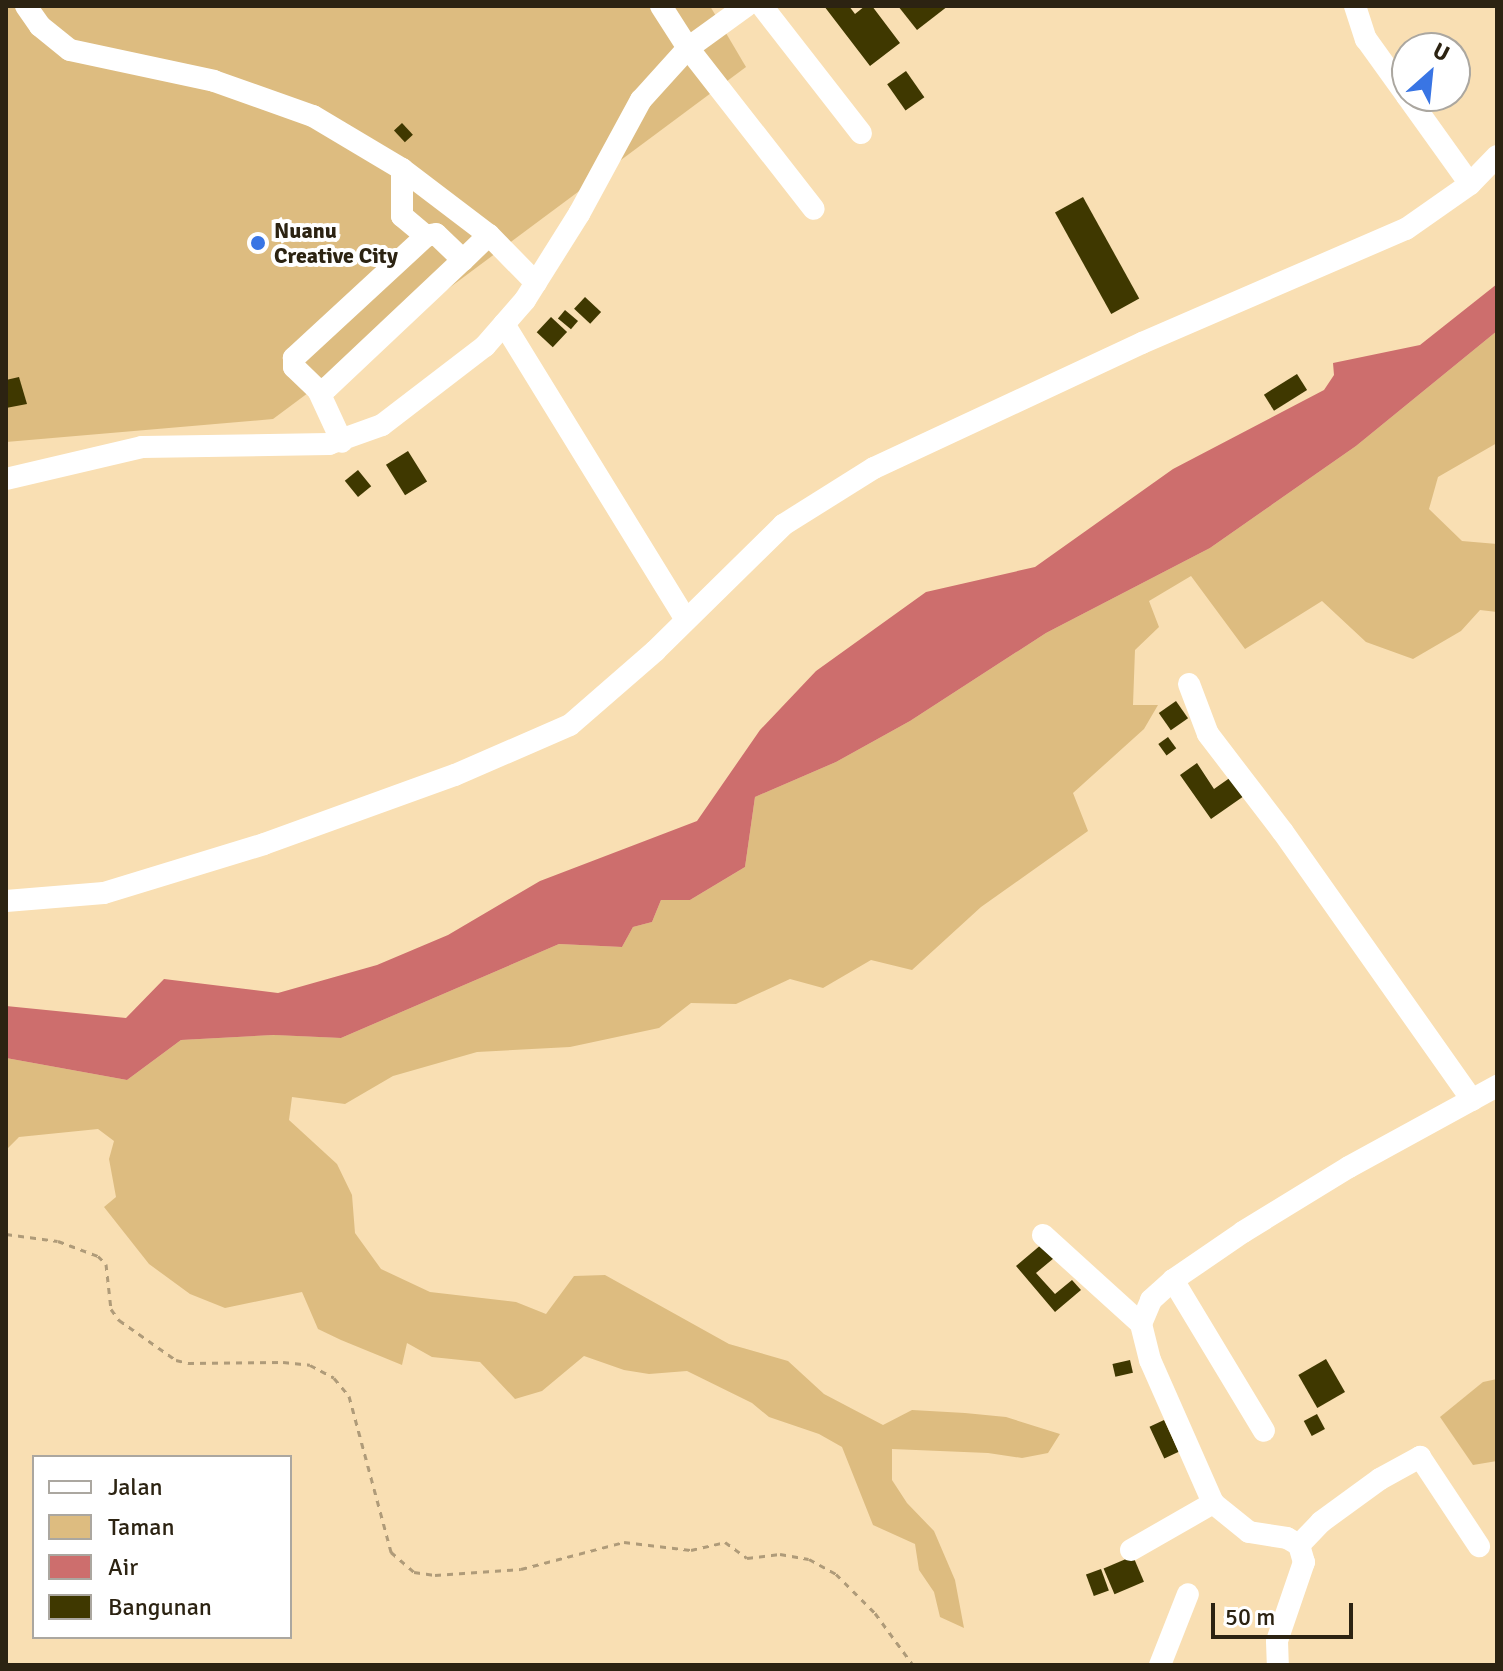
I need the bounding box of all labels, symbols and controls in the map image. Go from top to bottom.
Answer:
north arrow [1391,32,1471,112]
text: U [1428,37,1454,67]
place label: Nuanu Creative City [274,217,398,268]
marker: Nuanu Creative City [249,234,267,252]
legend [32,1455,292,1639]
text: Jalan [108,1472,163,1502]
text: Taman [108,1512,175,1542]
text: Air [108,1552,138,1582]
scale bar [1215,1587,1357,1637]
text: Bangunan [108,1592,212,1622]
text: 50 m [1225,1602,1275,1632]

